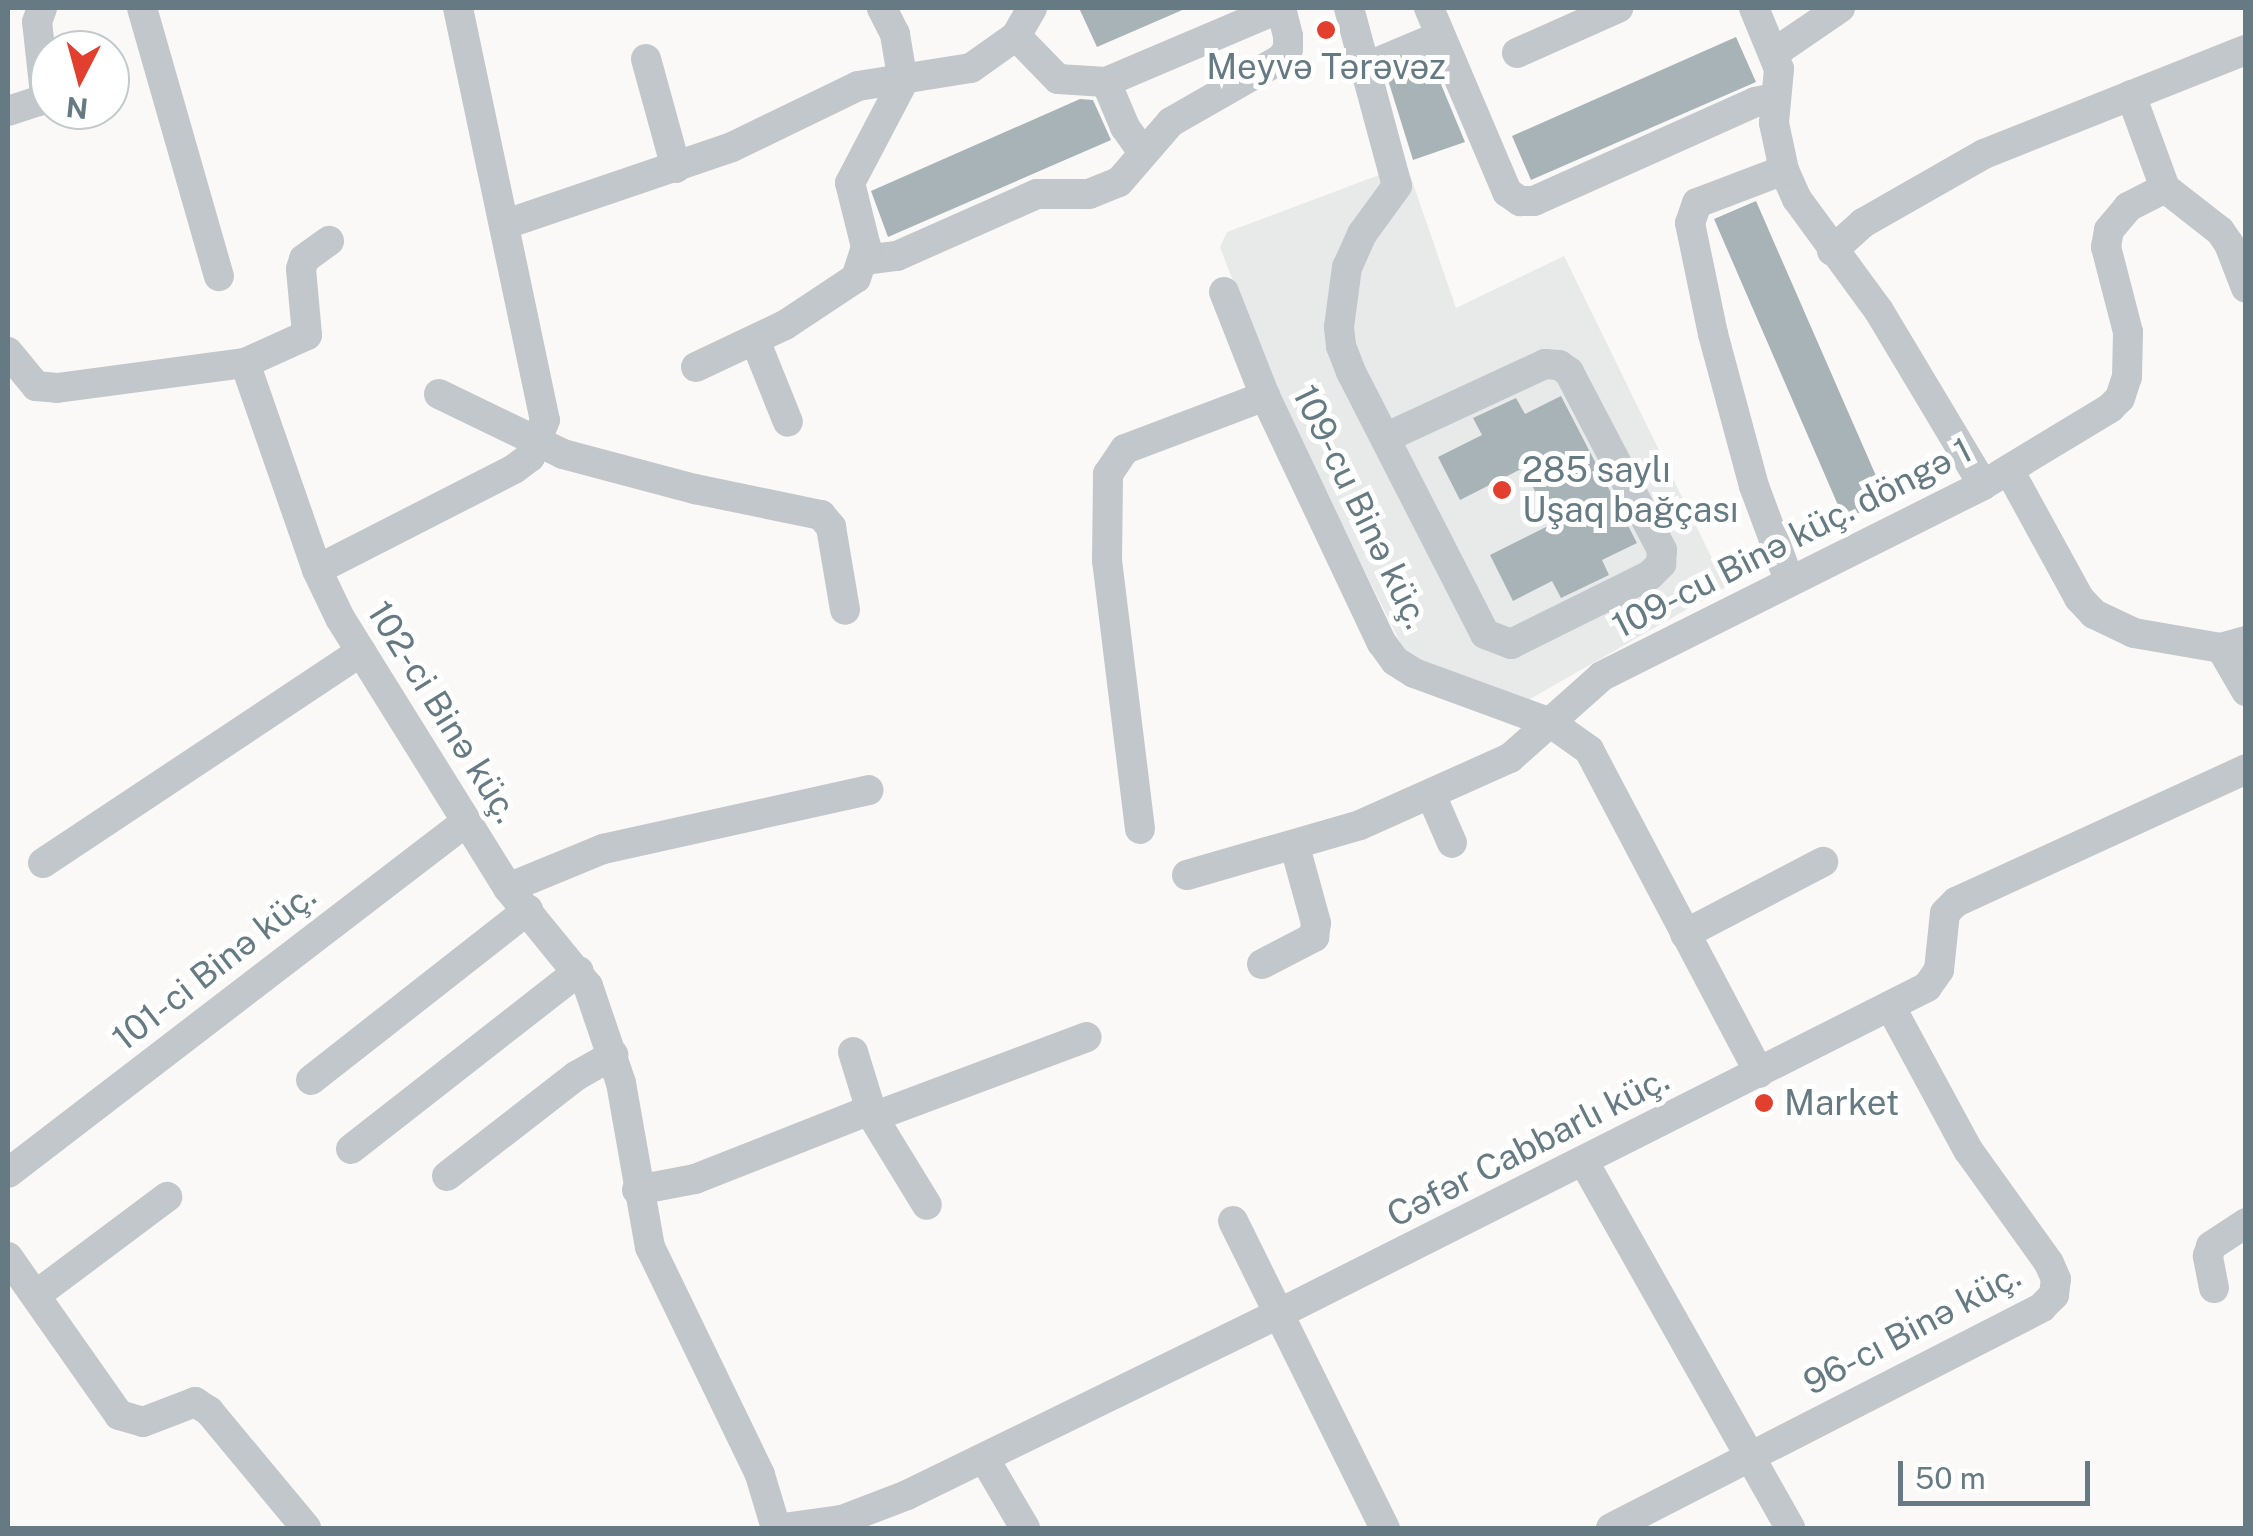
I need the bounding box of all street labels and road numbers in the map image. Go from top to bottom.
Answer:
street label: 109-cu Binə küç. [1284,378,1438,636]
street label: 109-cu Binə küç. döngə 1 [1605,429,1979,647]
street label: 102-ci Binə küç. [358,593,528,831]
street label: 101-ci Binə küç. [104,875,324,1059]
street label: Cəfər Cabbarlı küç. [1380,1058,1676,1236]
street label: 96-cı Binə küç. [1796,1254,2028,1404]

